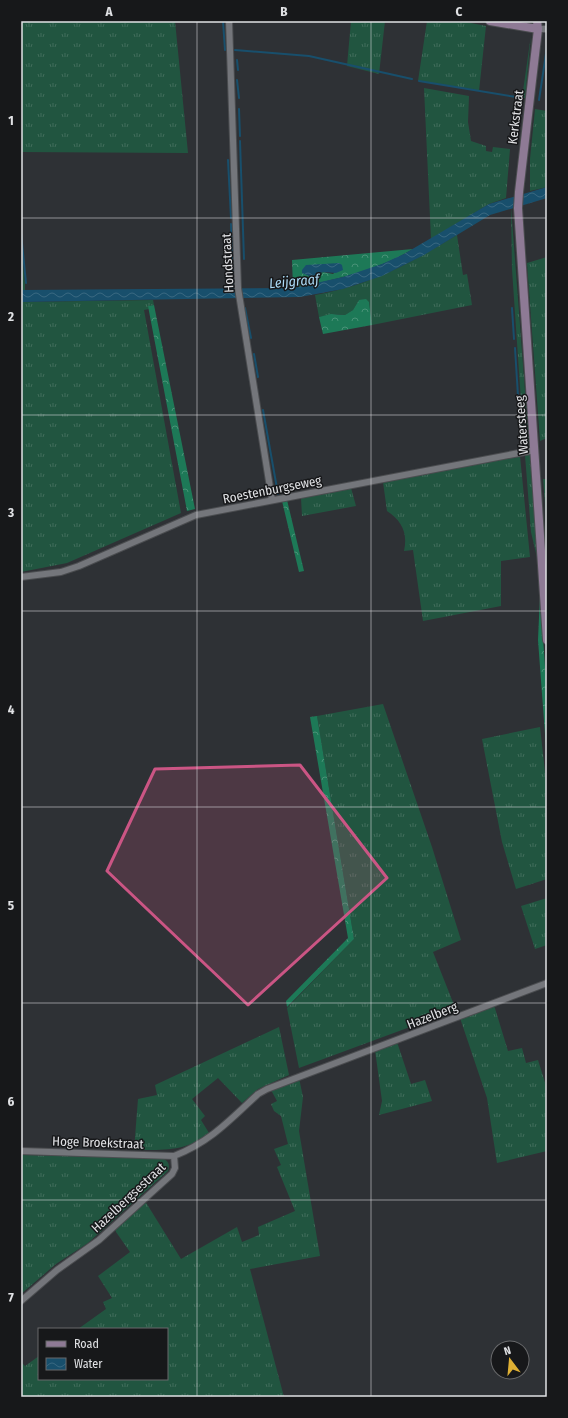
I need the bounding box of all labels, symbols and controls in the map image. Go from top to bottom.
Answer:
text: A [104,4,113,19]
text: B [280,4,288,19]
text: C [456,4,463,19]
street label: Kerkstraat [505,88,526,145]
text: 1 [8,113,14,128]
street label: Hondstraat [218,232,237,293]
water label: Leijgraaf [268,271,322,292]
text: 2 [7,309,14,324]
street label: Watersteeg [512,394,531,455]
street label: Roestenburgseweg [222,472,324,506]
text: 3 [7,505,14,520]
text: 4 [8,702,15,717]
text: 5 [8,898,14,913]
street label: Hazelberg [405,999,460,1032]
text: 6 [8,1094,15,1109]
street label: Hoge Broekstraat [52,1133,145,1152]
street label: Hazelbergsestraat [88,1159,169,1235]
text: 7 [8,1290,14,1305]
legend [38,1328,168,1380]
text: Road [74,1337,99,1351]
north arrow [490,1340,530,1380]
text: N [502,1344,512,1358]
text: Water [74,1357,103,1371]

